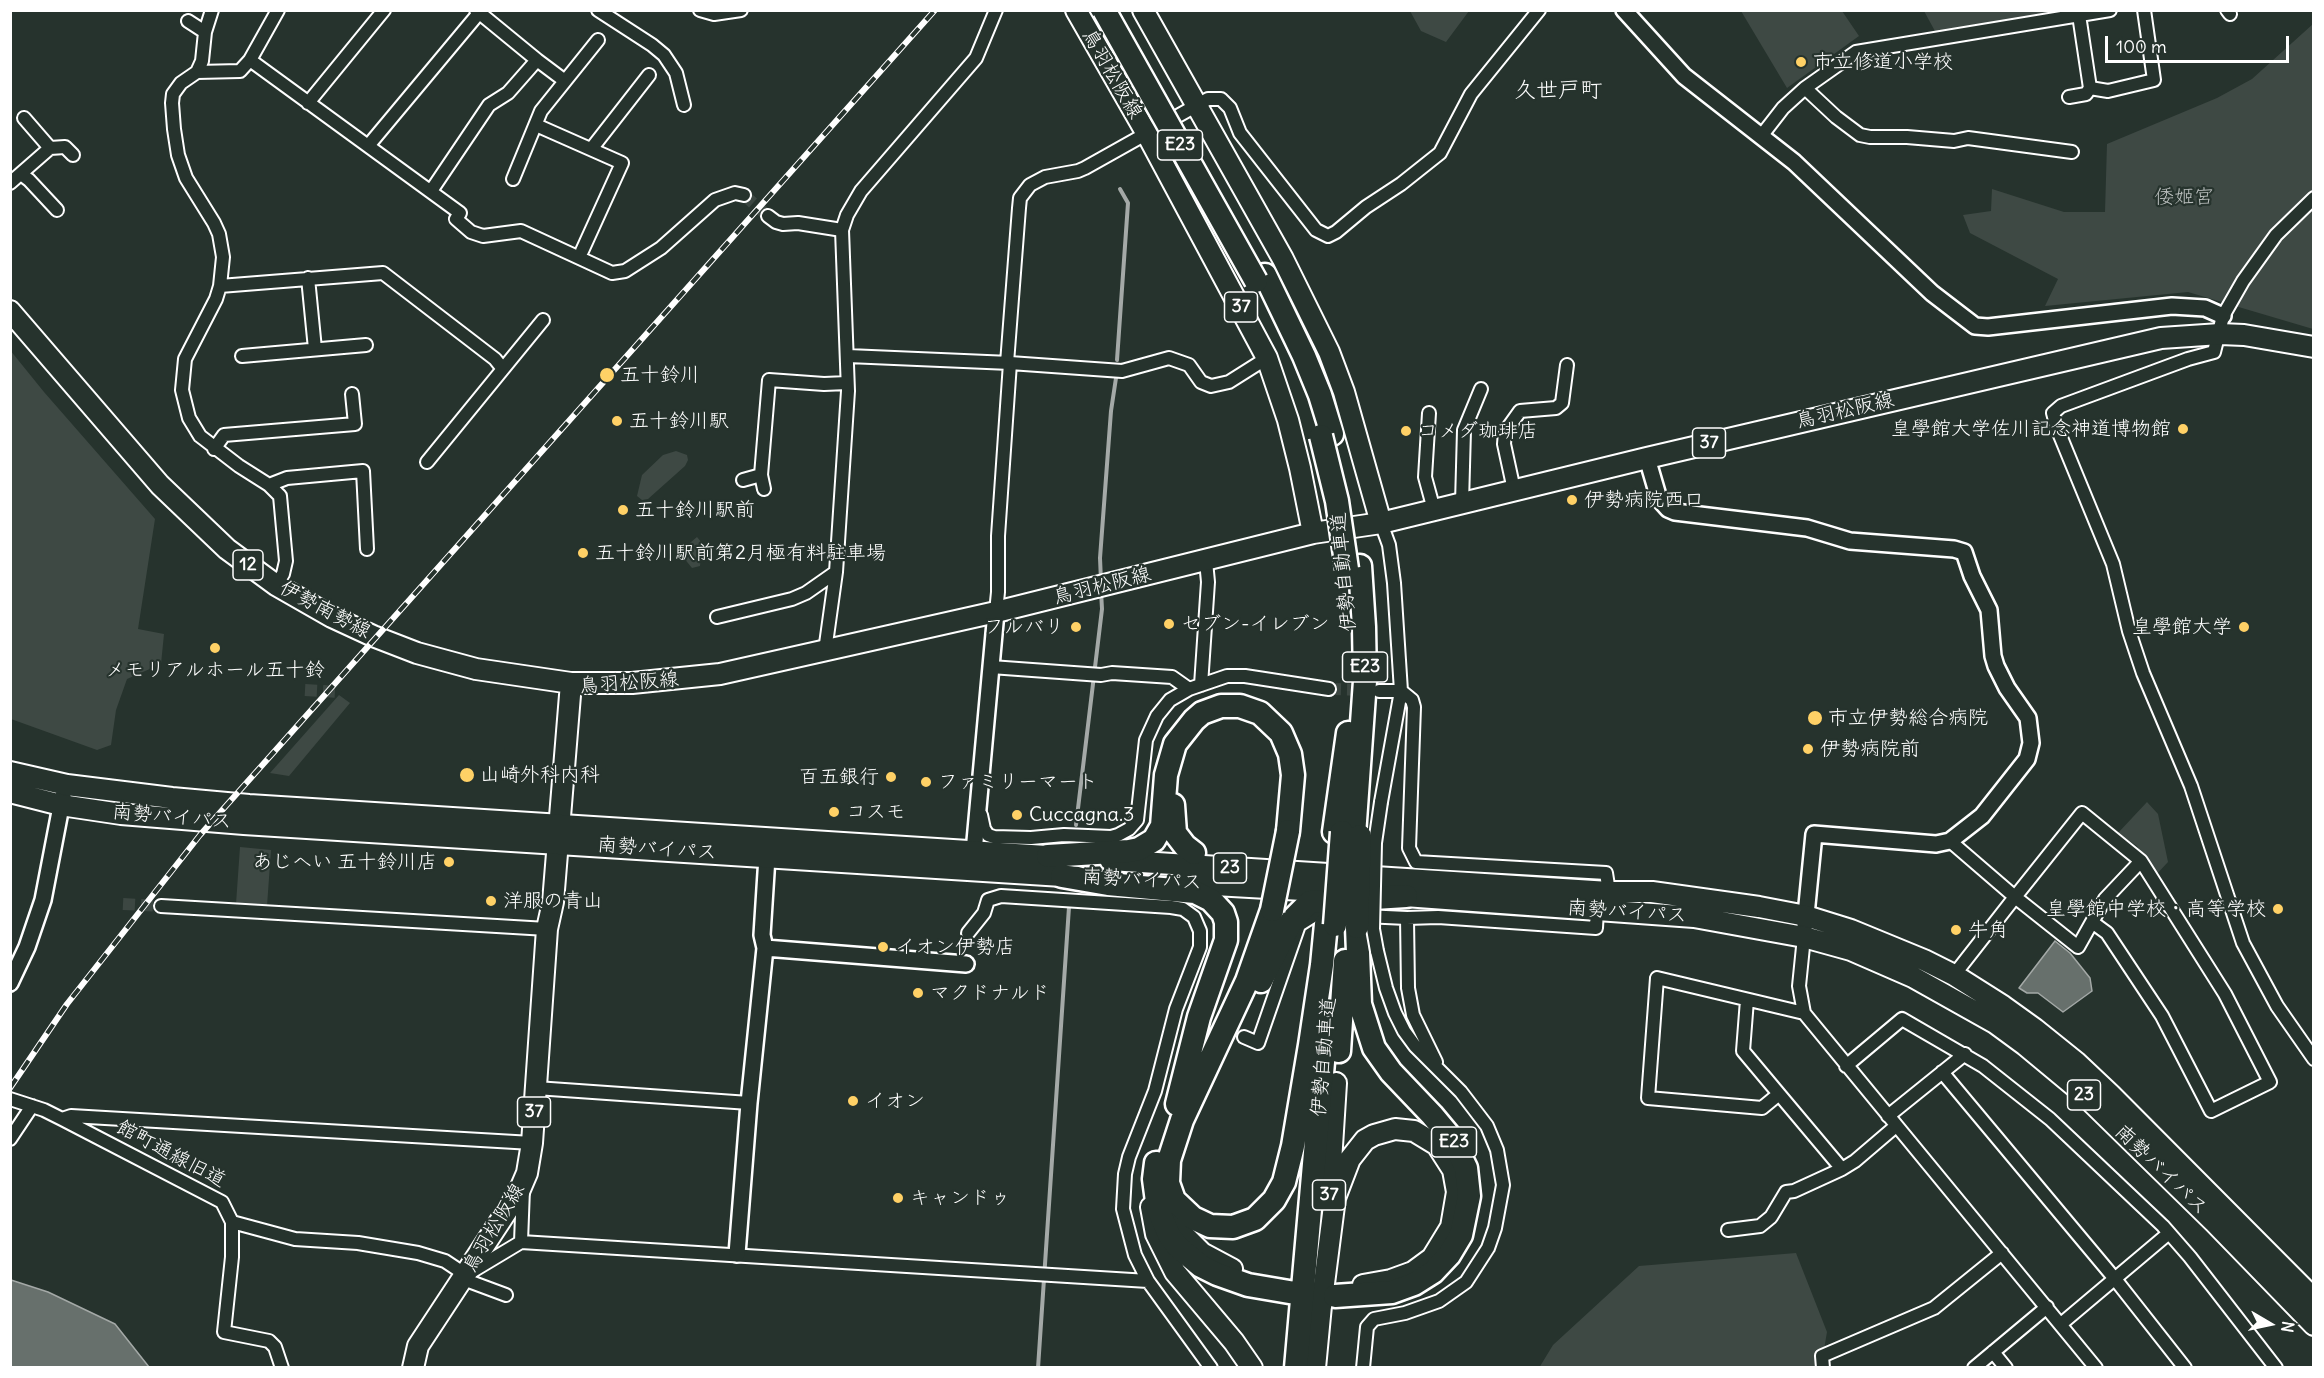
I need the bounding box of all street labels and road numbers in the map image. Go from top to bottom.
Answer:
street label: 鳥羽松阪線 [1077,25,1147,123]
road number: E23 [1158,130,1202,160]
road number: 37 [1224,292,1258,322]
street label: 鳥羽松阪線 [1794,388,1896,434]
road number: 37 [1692,428,1726,458]
street label: 伊勢自動車道 [1327,511,1361,633]
road number: 12 [233,550,263,580]
street label: 鳥羽松阪線 [1051,562,1153,610]
street label: 伊勢南勢線 [275,576,375,644]
road number: E23 [1342,652,1388,682]
street label: 鳥羽松阪線 [578,668,680,698]
street label: 南勢バイパス [111,800,233,834]
street label: 南勢バイパス [596,833,718,865]
road number: 23 [1214,853,1246,883]
street label: 南勢バイパス [1081,865,1203,895]
street label: 南勢バイパス [1566,896,1688,928]
street label: 伊勢自動車道 [1307,996,1341,1118]
road number: 23 [2068,1080,2100,1110]
road number: 37 [518,1097,550,1127]
street label: 館町通線旧道 [112,1115,230,1193]
street label: 南勢バイパス [2110,1120,2212,1220]
road number: E23 [1432,1127,1476,1157]
street label: 鳥羽松阪線 [458,1179,530,1277]
road number: 37 [1312,1180,1346,1210]

